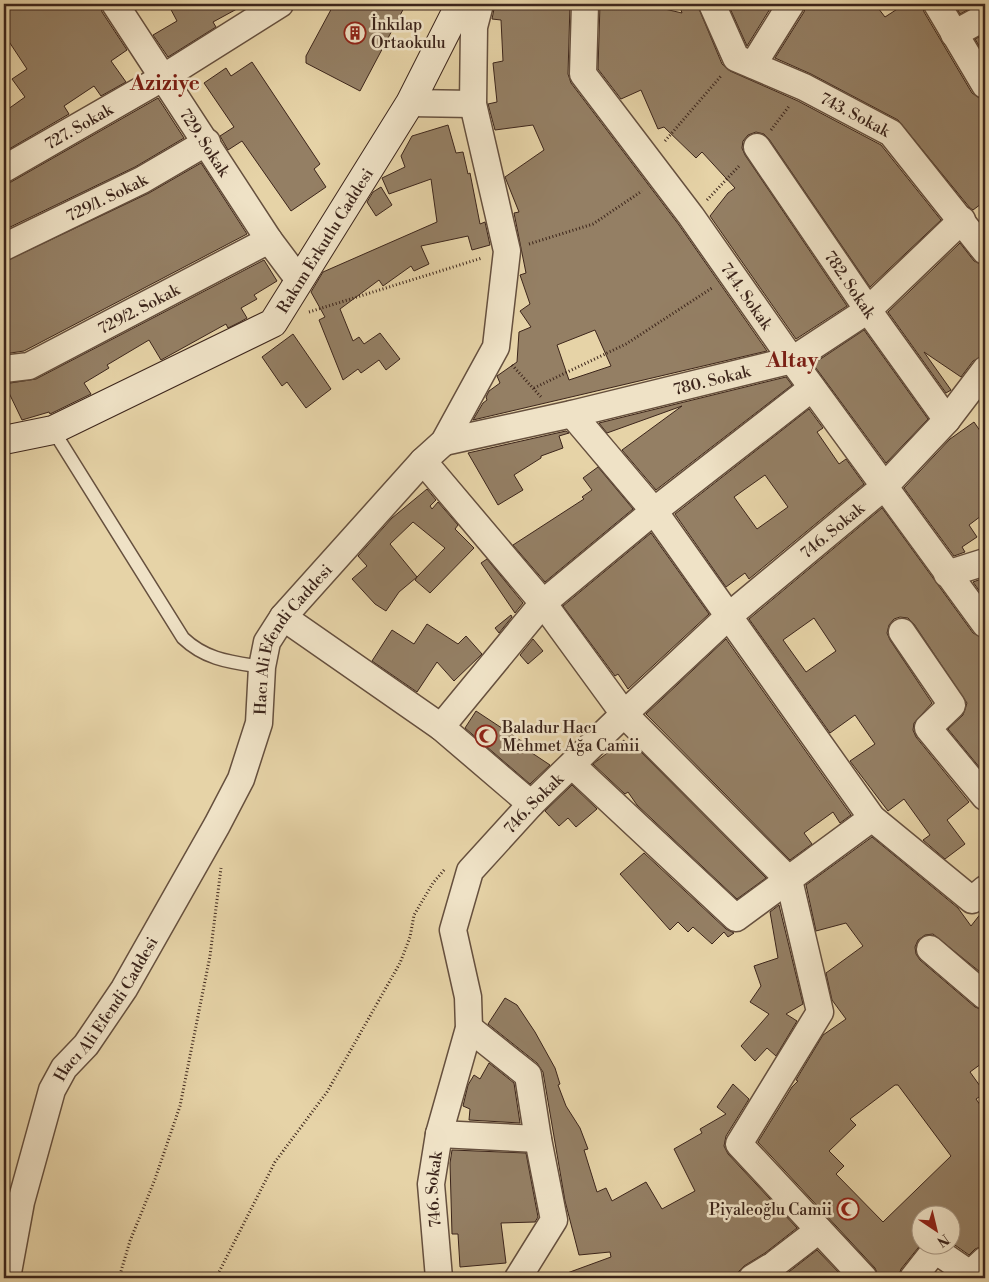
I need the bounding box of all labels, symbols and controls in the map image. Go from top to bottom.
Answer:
place label: İnkılap Ortaokulu [371,13,446,53]
building icon: İnkılap Ortaokulu [343,21,367,45]
district label: Aziziye [129,71,200,97]
street label: 743. Sokak [817,88,895,142]
street label: 727. Sokak [42,99,118,154]
street label: 729. Sokak [175,105,235,182]
street label: Rakım Erkutlu Caddesi [273,165,378,317]
street label: 729/1. Sokak [63,169,153,226]
street label: 782. Sokak [820,247,881,324]
street label: 744. Sokak [716,259,777,335]
street label: 729/2. Sokak [95,279,185,339]
district label: Altay [765,348,818,374]
street label: 780. Sokak [671,361,754,400]
street label: 746. Sokak [797,498,870,563]
street label: Hacı Ali Efendi Caddesi [250,560,337,716]
place label: Baladur Hacı Mehmet Ağa Camii [501,718,640,756]
mosque icon: Baladur Hacı Mehmet Ağa Camii [474,724,498,748]
street label: 746. Sokak [500,768,569,838]
street label: Hacı Ali Efendi Caddesi [50,934,163,1085]
street label: 746. Sokak [422,1148,447,1228]
mosque icon: Piyaleoğlu Camii [836,1197,860,1221]
place label: Piyaleoğlu Camii [709,1200,832,1220]
north arrow [912,1204,962,1254]
text: N [933,1229,953,1250]

